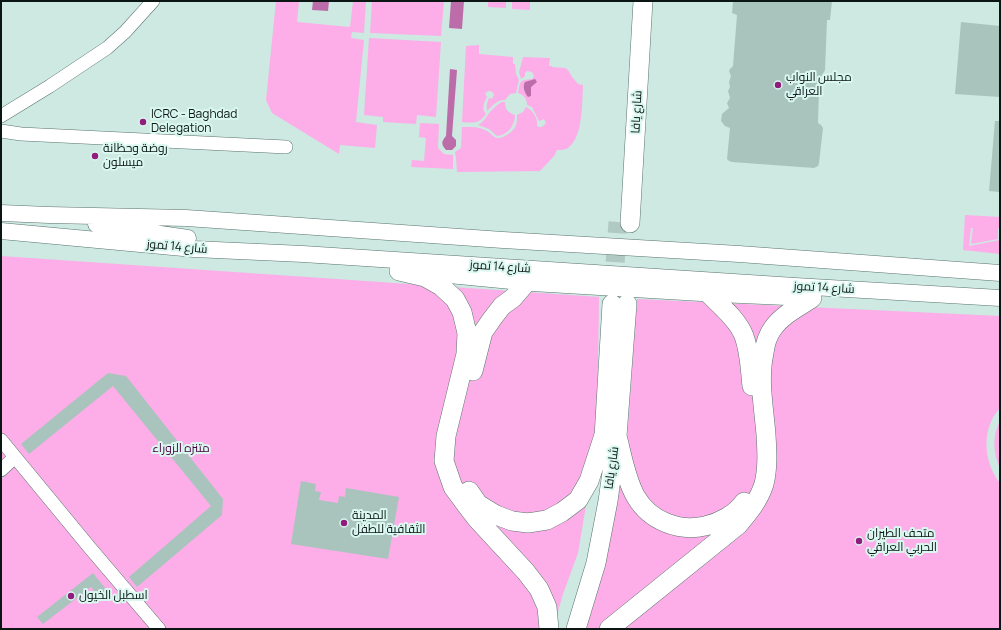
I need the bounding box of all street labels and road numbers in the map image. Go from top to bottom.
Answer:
street label: شارع يافا [629,90,645,134]
street label: شارع 14 تموز [146,237,208,257]
street label: شارع 14 تموز [469,258,531,276]
street label: شارع 14 تموز [793,279,855,297]
street label: شارع يافا [602,446,622,490]

